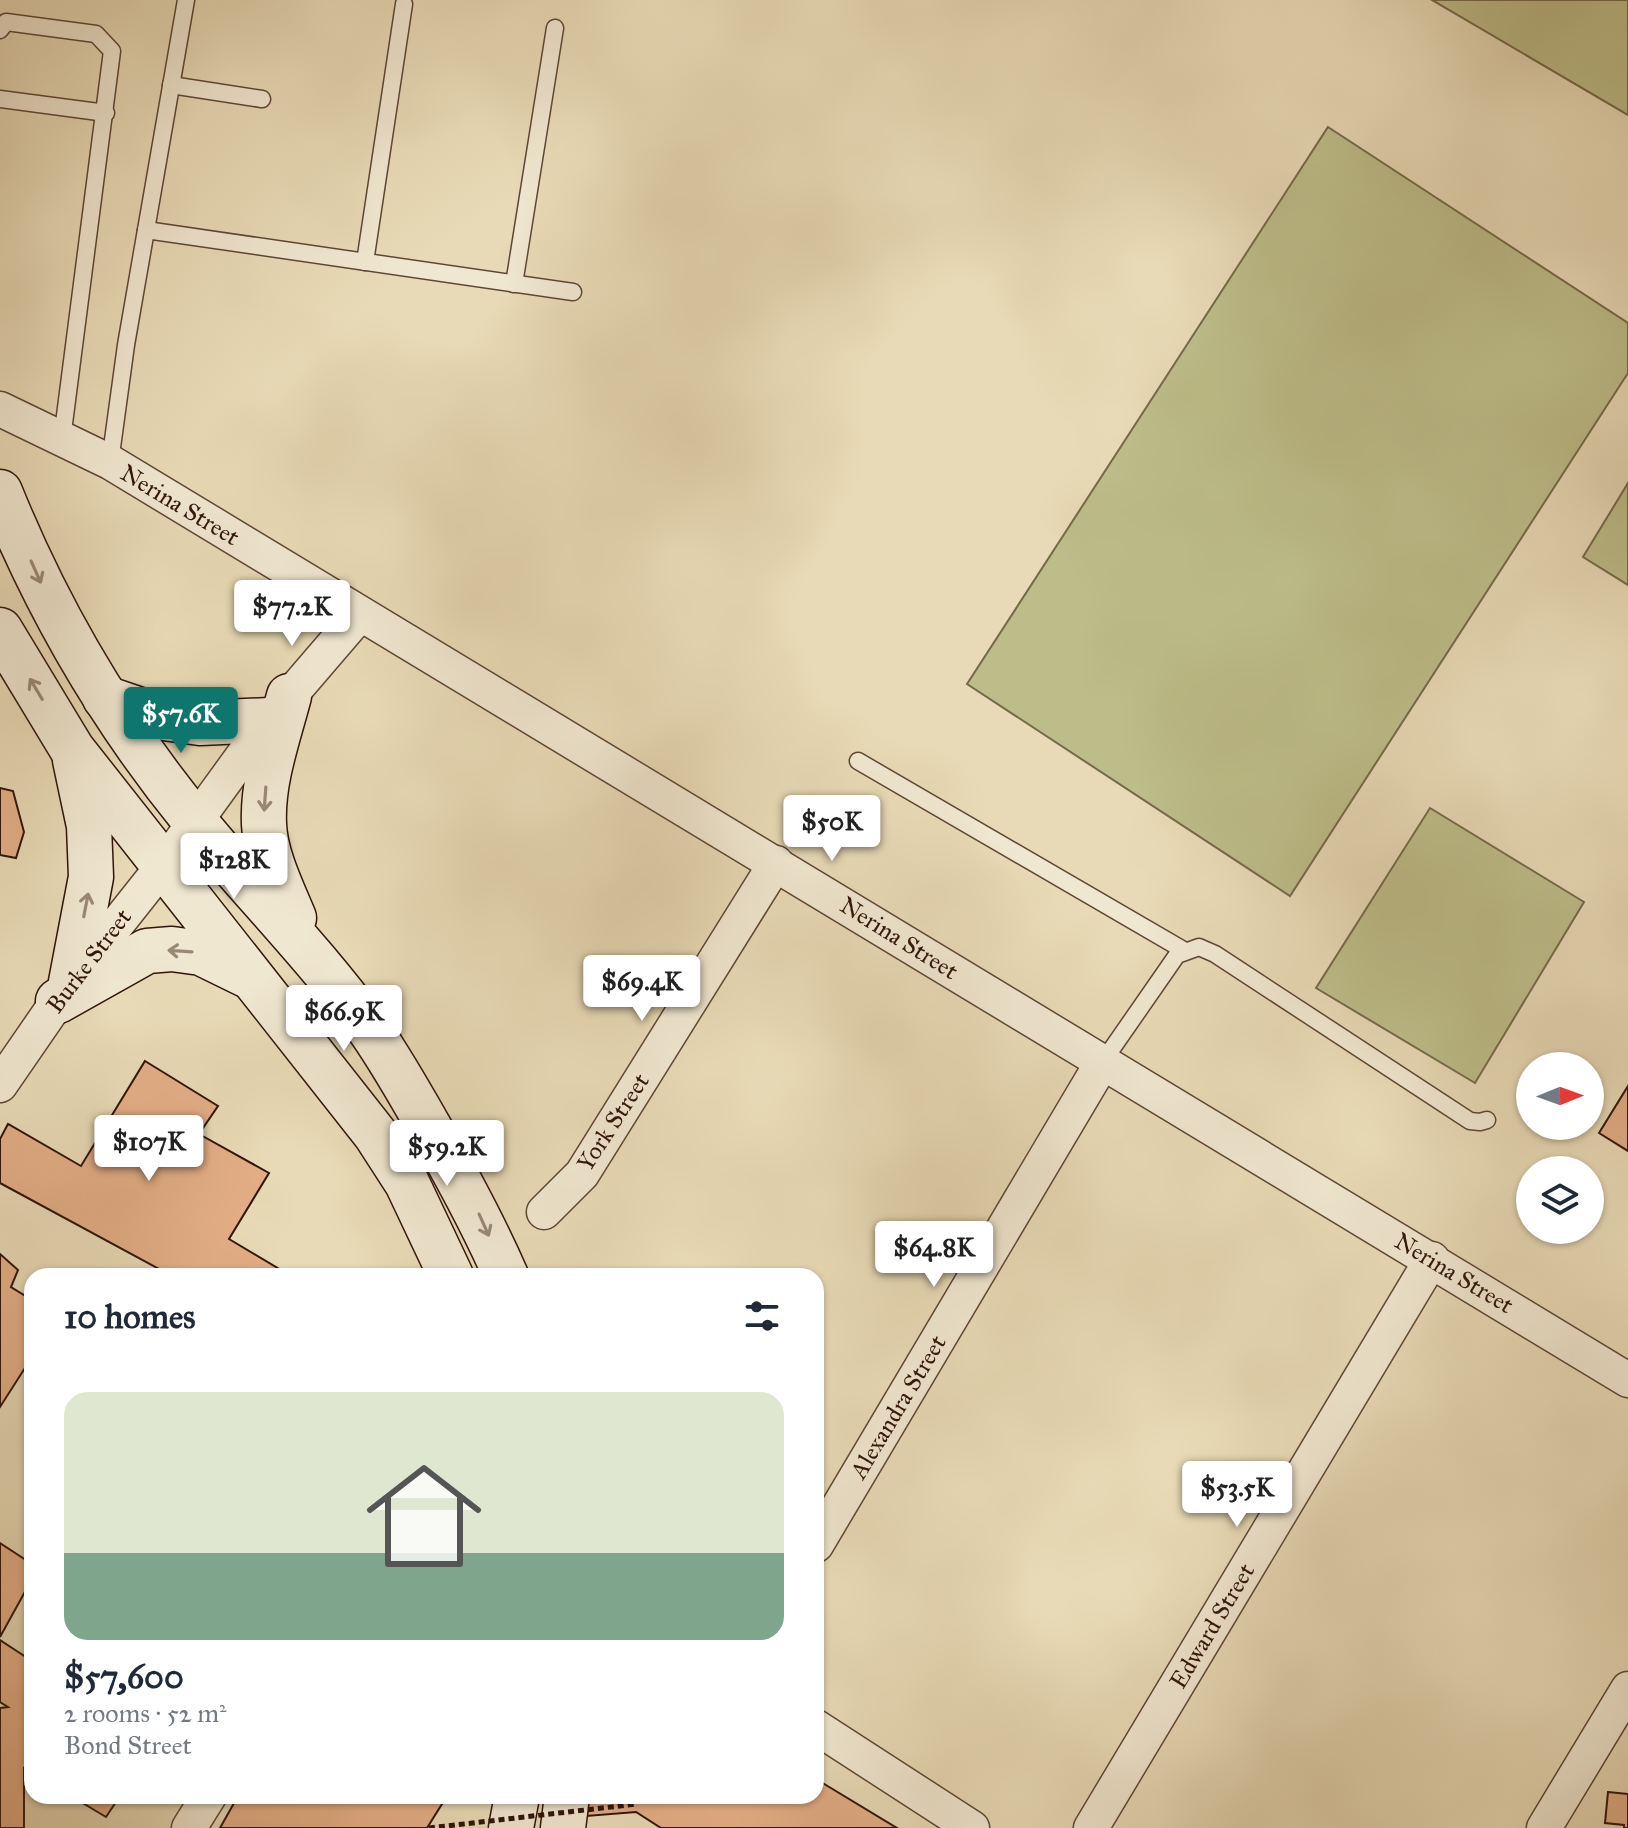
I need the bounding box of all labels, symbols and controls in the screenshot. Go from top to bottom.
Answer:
street label: Nerina Street [115,458,245,552]
one-way arrow [29,560,44,584]
pin: $77.2K [227,580,357,648]
text: $77.2K [252,590,332,622]
one-way arrow [28,678,44,701]
pin: $57.6K [116,687,246,755]
text: $57.6K [142,697,220,729]
one-way arrow [257,786,272,812]
pin: $50K [785,795,879,863]
text: $50K [801,805,863,837]
pin: $128K [178,833,290,901]
text: $128K [199,843,269,875]
street label: Nerina Street [834,890,964,986]
one-way arrow [79,893,94,919]
street label: Burke Street [40,902,138,1019]
one-way arrow [167,943,193,958]
pin: $69.4K [577,955,707,1023]
text: $69.4K [601,965,683,997]
pin: $66.9K [279,985,409,1053]
text: $66.9K [304,995,384,1027]
north arrow [1516,1052,1604,1140]
map controls [1516,1052,1604,1244]
street label: York Street [570,1067,656,1177]
pin: $107K [93,1115,205,1183]
pin: $59.2K [382,1120,512,1188]
text: $107K [112,1125,186,1157]
text: $59.2K [408,1130,486,1162]
button: layers [1516,1156,1604,1244]
one-way arrow [477,1213,492,1237]
pin: $64.8K [869,1221,999,1289]
street label: Nerina Street [1389,1226,1519,1320]
text: $64.8K [893,1231,975,1263]
icon: filters [740,1294,784,1338]
text: 10 homes [64,1296,195,1337]
street label: Alexandra Street [843,1329,953,1485]
icon: home [352,1444,496,1588]
pin: $53.5K [1172,1461,1302,1529]
text: $53.5K [1200,1471,1274,1503]
street label: Edward Street [1163,1558,1261,1694]
text: $57,600 [64,1656,184,1697]
text: 2 rooms · 52 m² [64,1697,227,1729]
text: Bond Street [64,1729,192,1761]

